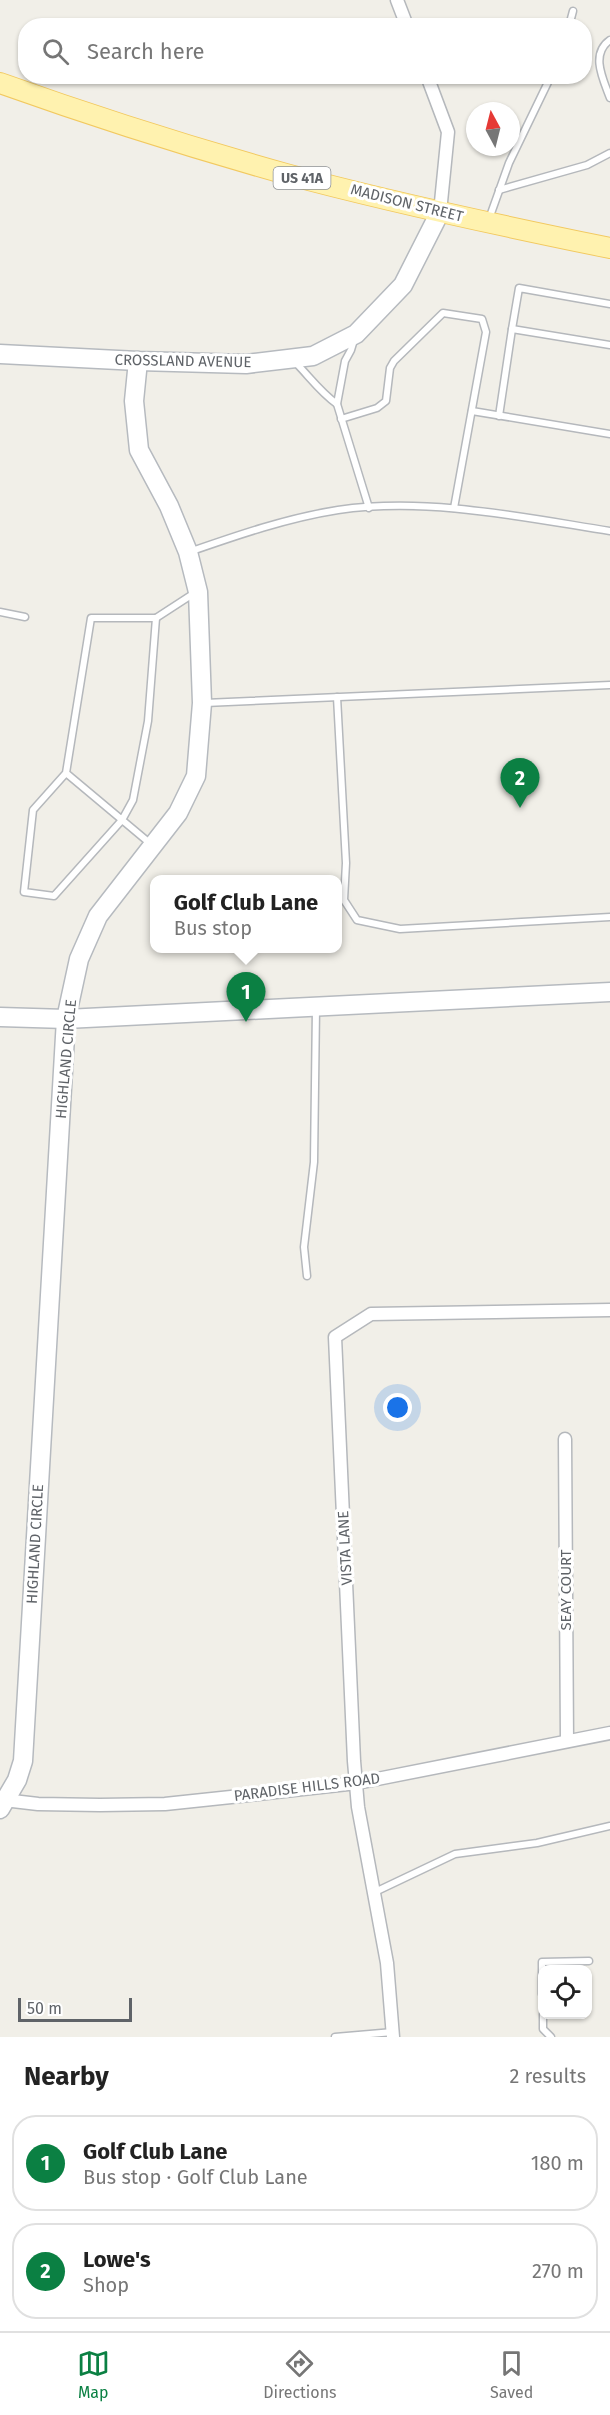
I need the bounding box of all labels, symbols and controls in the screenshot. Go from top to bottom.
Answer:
search box [18,18,592,84]
icon: search [39,35,72,68]
text: Search here [87,38,205,65]
north arrow [466,102,520,156]
road number: US 41A [274,167,330,189]
street label: MADISON STREET [349,180,465,226]
street label: CROSSLAND AVENUE [114,351,252,371]
pin: 2 [500,758,540,808]
popup [150,875,342,953]
text: Golf Club Lane [174,889,318,916]
text: Bus stop [174,916,252,940]
pin: 1 [226,972,266,1022]
street label: HIGHLAND CIRCLE [52,998,80,1120]
your location [383,1393,412,1422]
street label: HIGHLAND CIRCLE [23,1484,47,1604]
street label: VISTA LANE [334,1510,356,1586]
street label: SEAY COURT [557,1549,575,1631]
street label: PARADISE HILLS ROAD [233,1769,381,1805]
map controls [538,1965,592,2019]
button: locate [538,1965,592,2019]
scale bar [18,1995,132,2022]
text: 50 m [27,1999,62,2018]
text: Nearby [24,2061,109,2092]
text: 2 results [509,2064,586,2088]
text: Golf Club Lane [83,2138,227,2165]
text: 1 [41,2151,50,2175]
text: 180 m [531,2151,584,2175]
text: Bus stop · Golf Club Lane [83,2165,308,2189]
text: Lowe's [83,2246,151,2273]
text: 2 [40,2259,51,2283]
text: 270 m [532,2259,584,2283]
text: Shop [83,2273,129,2297]
tab: Map [77,2347,110,2402]
tab: Directions [263,2347,337,2402]
tab: Saved [490,2347,533,2402]

